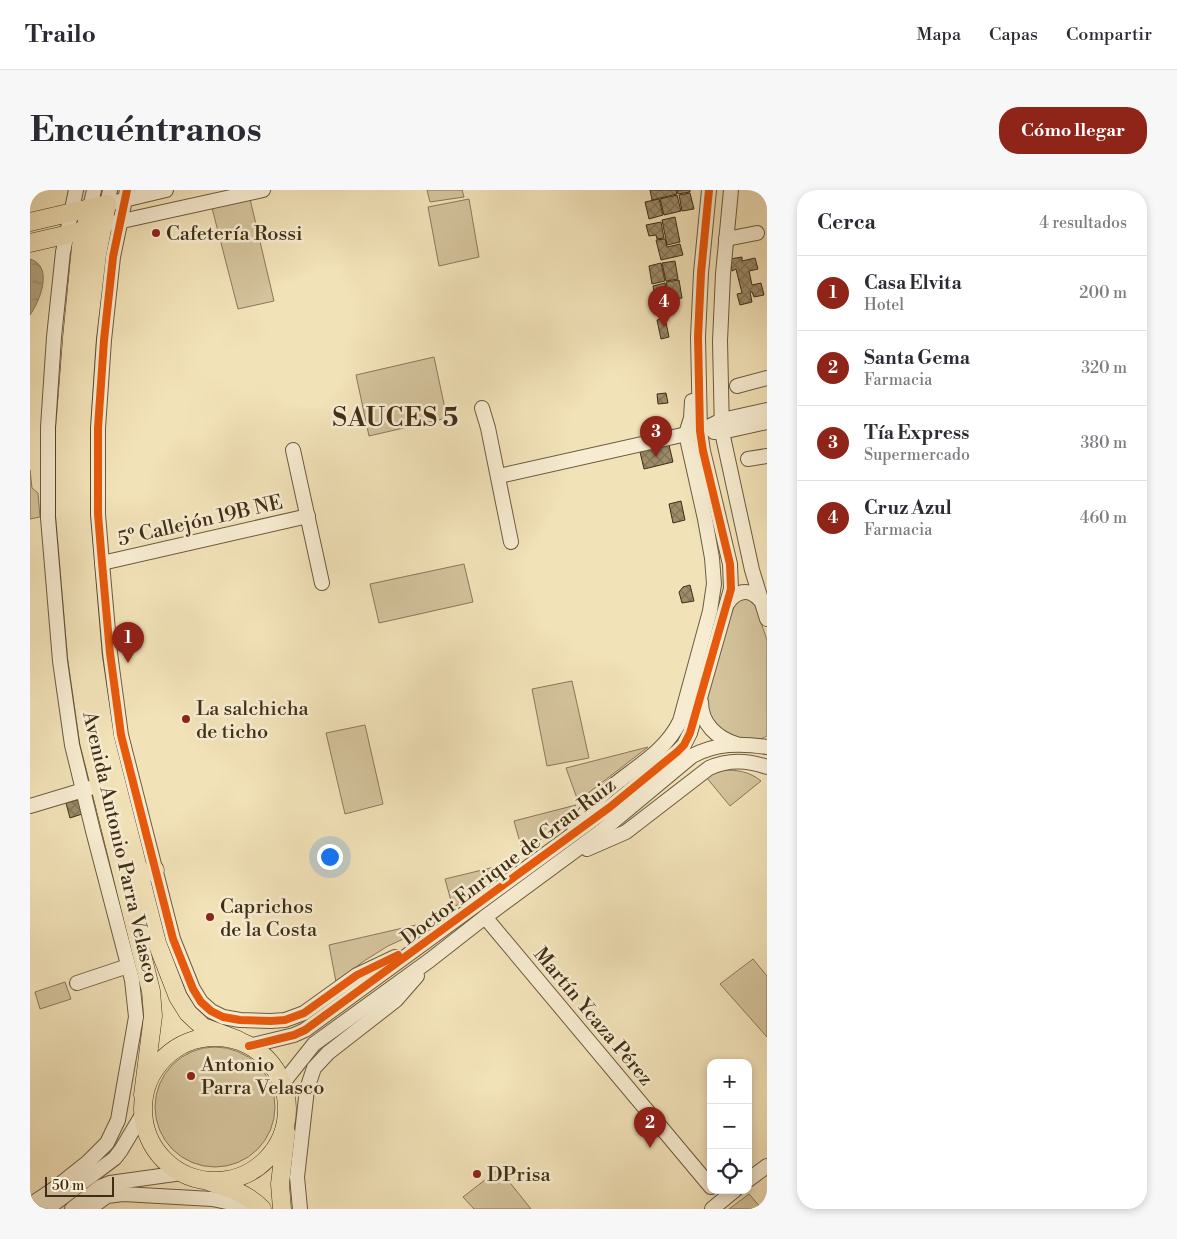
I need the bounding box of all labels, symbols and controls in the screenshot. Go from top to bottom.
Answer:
text: Trailo [25,20,96,50]
text: Mapa [917,23,961,46]
text: Capas [989,23,1038,46]
text: Compartir [1066,23,1152,46]
button: Cómo llegar [999,107,1147,154]
text: Encuéntranos [30,109,262,152]
text: Cerca [817,210,876,236]
text: 4 resultados [1039,213,1127,233]
place label: Cafetería Rossi [166,222,303,247]
marker: Cafetería Rossi [150,227,162,239]
text: Casa Elvita [864,271,962,295]
text: 1 [829,283,837,303]
text: 200 m [1079,283,1127,303]
pin: 4 [648,286,680,327]
text: Hotel [864,295,904,315]
text: Santa Gema [864,346,970,370]
text: 2 [828,358,838,378]
text: 320 m [1081,358,1127,378]
text: Farmacia [864,370,932,390]
district label: SAUCES 5 [333,403,459,434]
pin: 3 [640,416,672,457]
text: Tía Express [864,421,969,445]
text: 3 [828,433,838,453]
text: 380 m [1080,433,1127,453]
text: Supermercado [864,445,970,465]
street label: 5º Callejón 19B NE [115,490,285,553]
text: Cruz Azul [864,496,952,520]
text: 4 [828,508,838,528]
text: 460 m [1080,508,1127,528]
text: Farmacia [864,520,932,540]
pin: 1 [112,622,144,663]
place label: La salchicha de ticho [196,697,310,745]
street label: Avenida Antonio Parra Velasco [76,708,163,985]
marker: La salchicha de ticho [180,713,192,725]
street label: Doctor Enrique de Grau Ruiz [396,773,621,951]
your location [317,844,343,870]
place label: Caprichos de la Costa [220,895,318,943]
marker: Caprichos de la Costa [204,911,216,923]
street label: Martín Ycaza Pérez [528,943,658,1091]
place label: Antonio Parra Velasco [200,1053,324,1101]
map controls [707,1059,752,1194]
button: + [707,1059,752,1104]
marker: Antonio Parra Velasco [185,1070,197,1082]
button: − [707,1104,752,1149]
pin: 2 [634,1107,666,1148]
button: locate [707,1149,752,1194]
place label: DPrisa [487,1163,552,1188]
marker: DPrisa [471,1168,483,1180]
scale bar [45,1174,114,1197]
text: 50 m [52,1177,84,1195]

